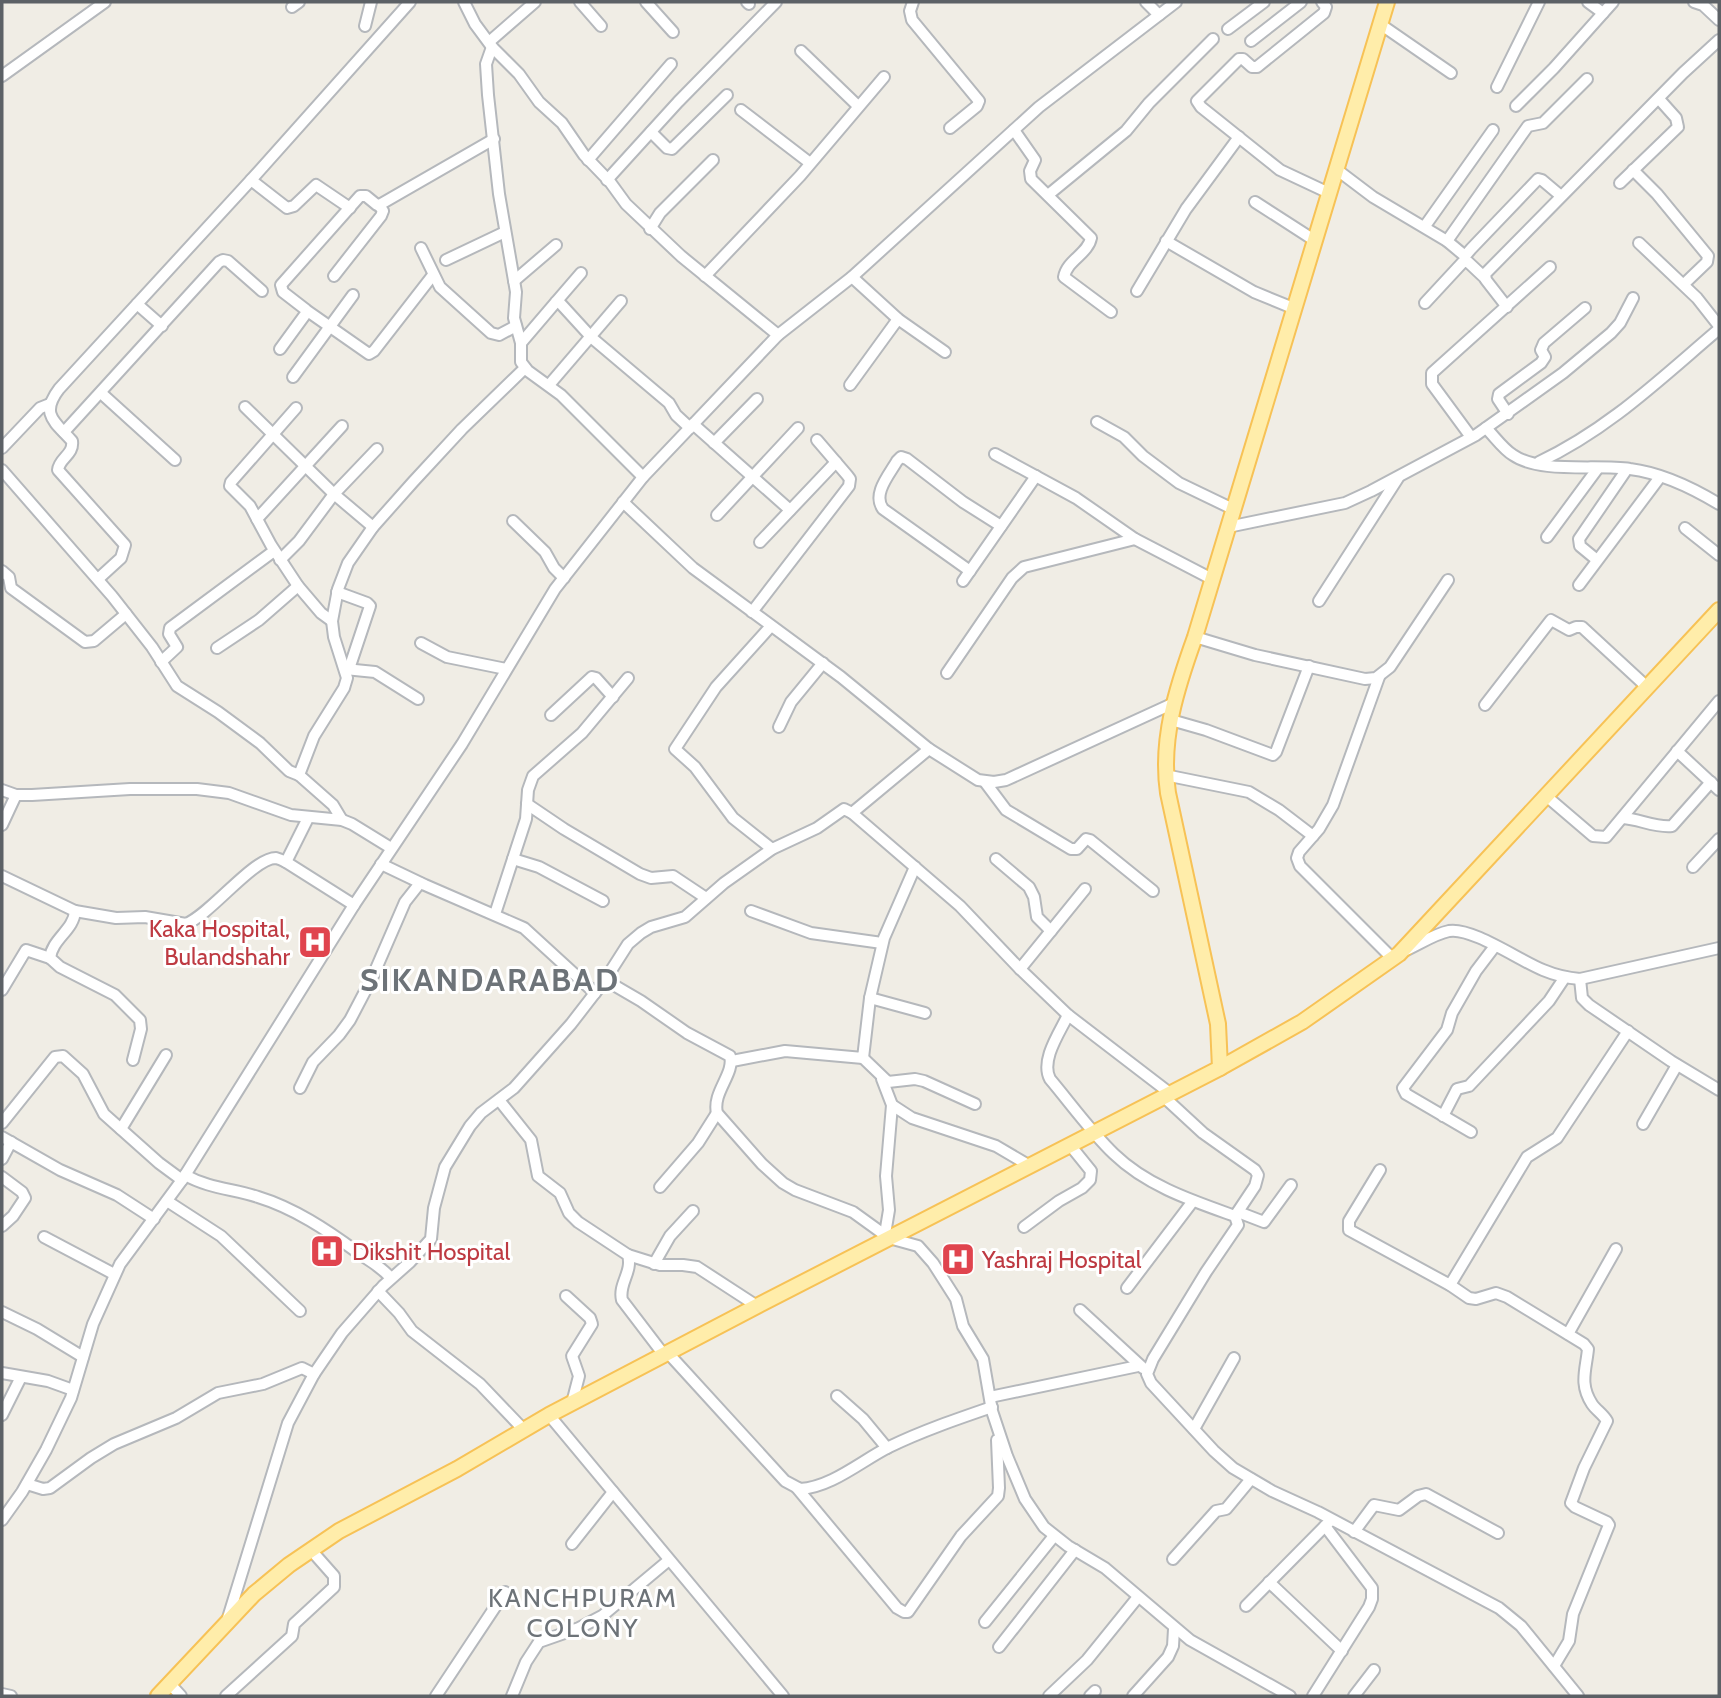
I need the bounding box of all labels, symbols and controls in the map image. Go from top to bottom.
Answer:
place label: Kaka Hospital, Bulandshahr [149,914,290,971]
hospital icon: Kaka Hospital, Bulandshahr [296,923,334,961]
district label: SIKANDARABAD [360,960,620,999]
hospital icon: Dikshit Hospital [308,1232,346,1270]
place label: Dikshit Hospital [352,1237,510,1266]
hospital icon: Yashraj Hospital [939,1240,977,1278]
place label: Yashraj Hospital [981,1245,1142,1274]
district label: KANCHPURAM COLONY [488,1582,678,1644]

